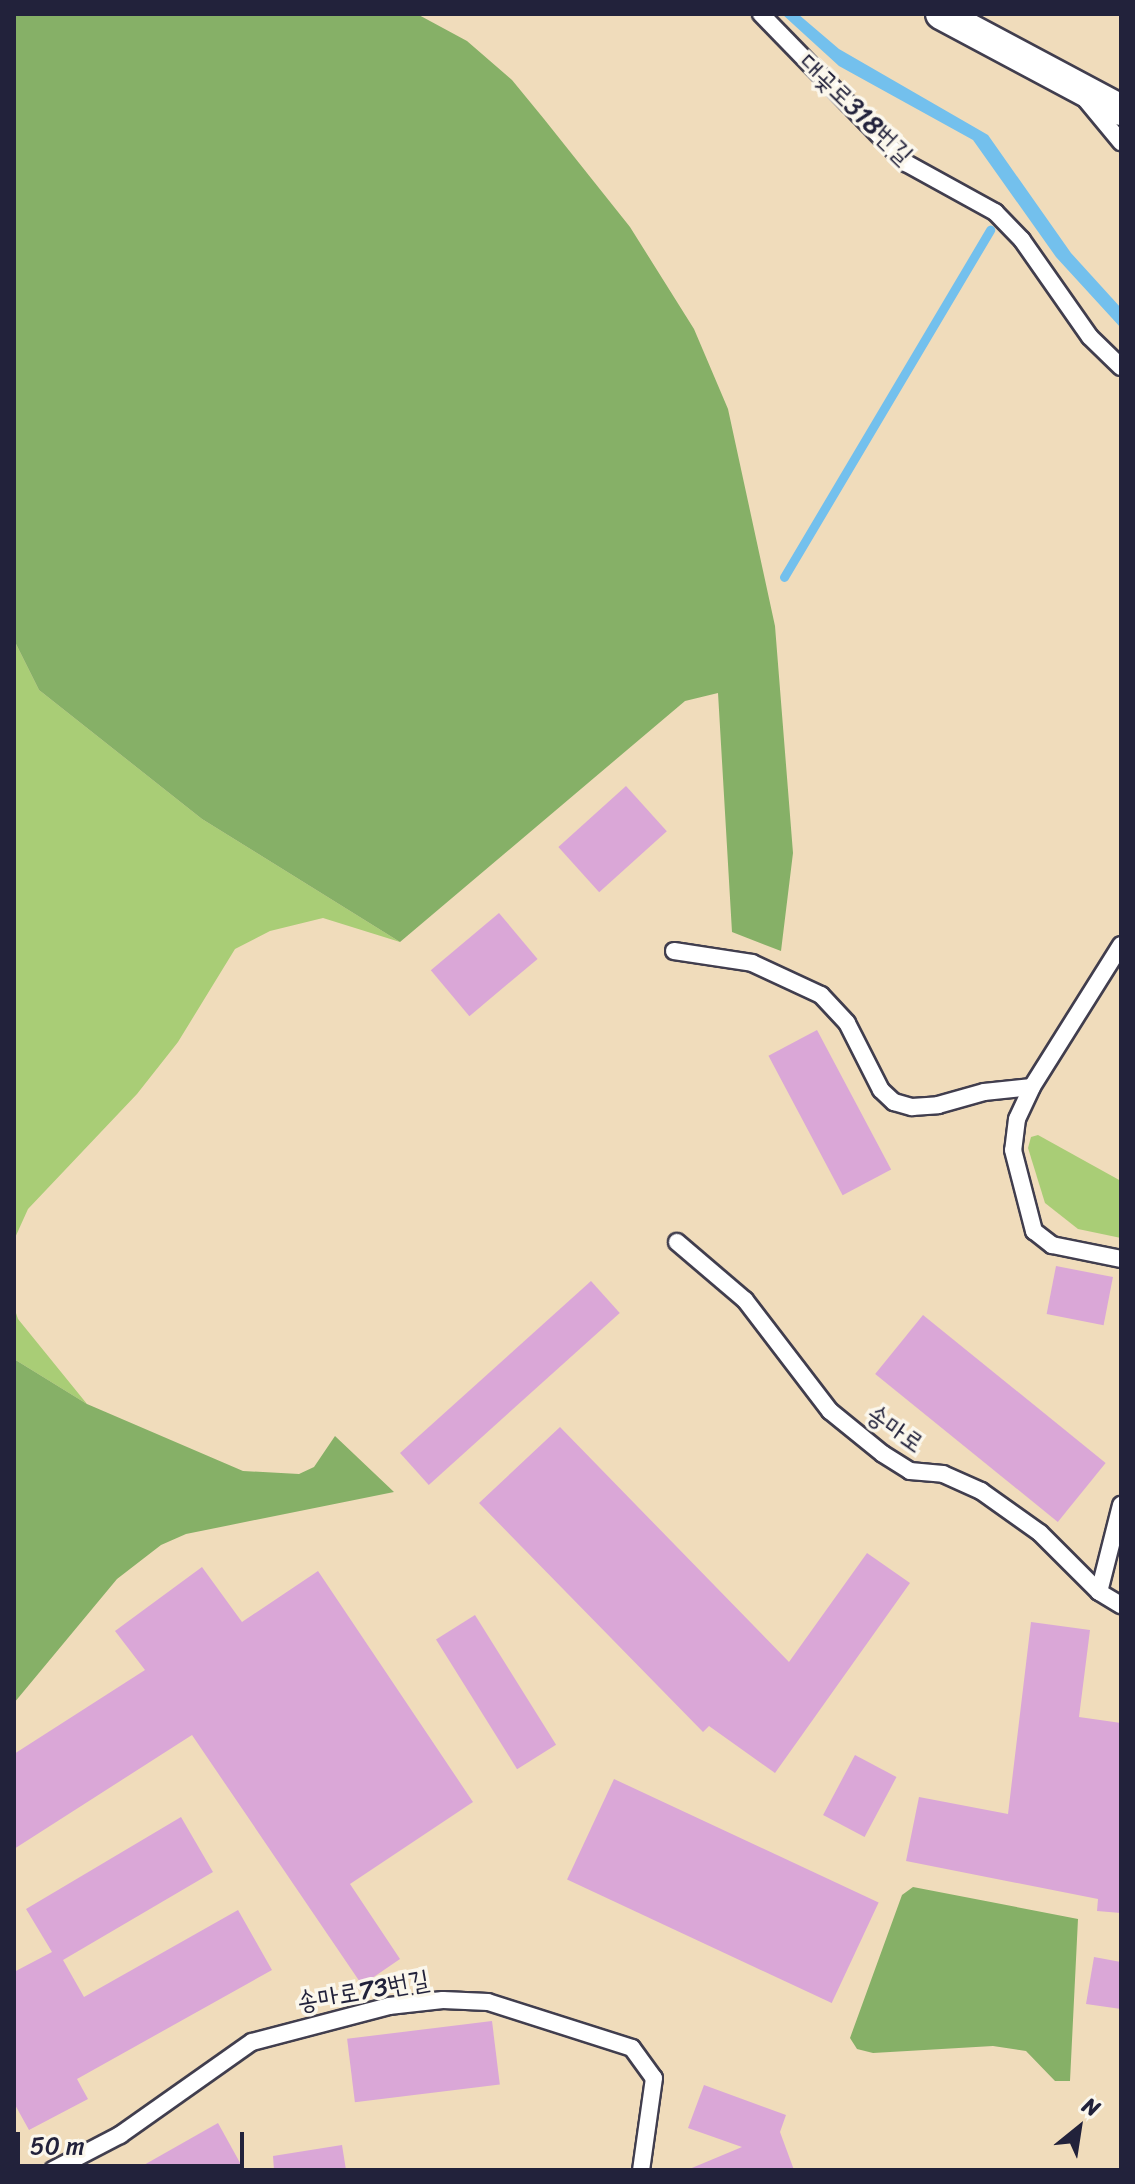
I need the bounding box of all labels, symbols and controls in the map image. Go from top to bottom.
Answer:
street label: 대곶로318번길 [793,47,919,171]
street label: 송마로 [860,1398,930,1460]
street label: 송마로73번길 [294,1964,432,2018]
text: N [1075,2086,1108,2127]
north arrow [1039,2088,1119,2168]
scale bar [20,2116,248,2166]
text: 50 m [30,2125,85,2167]

